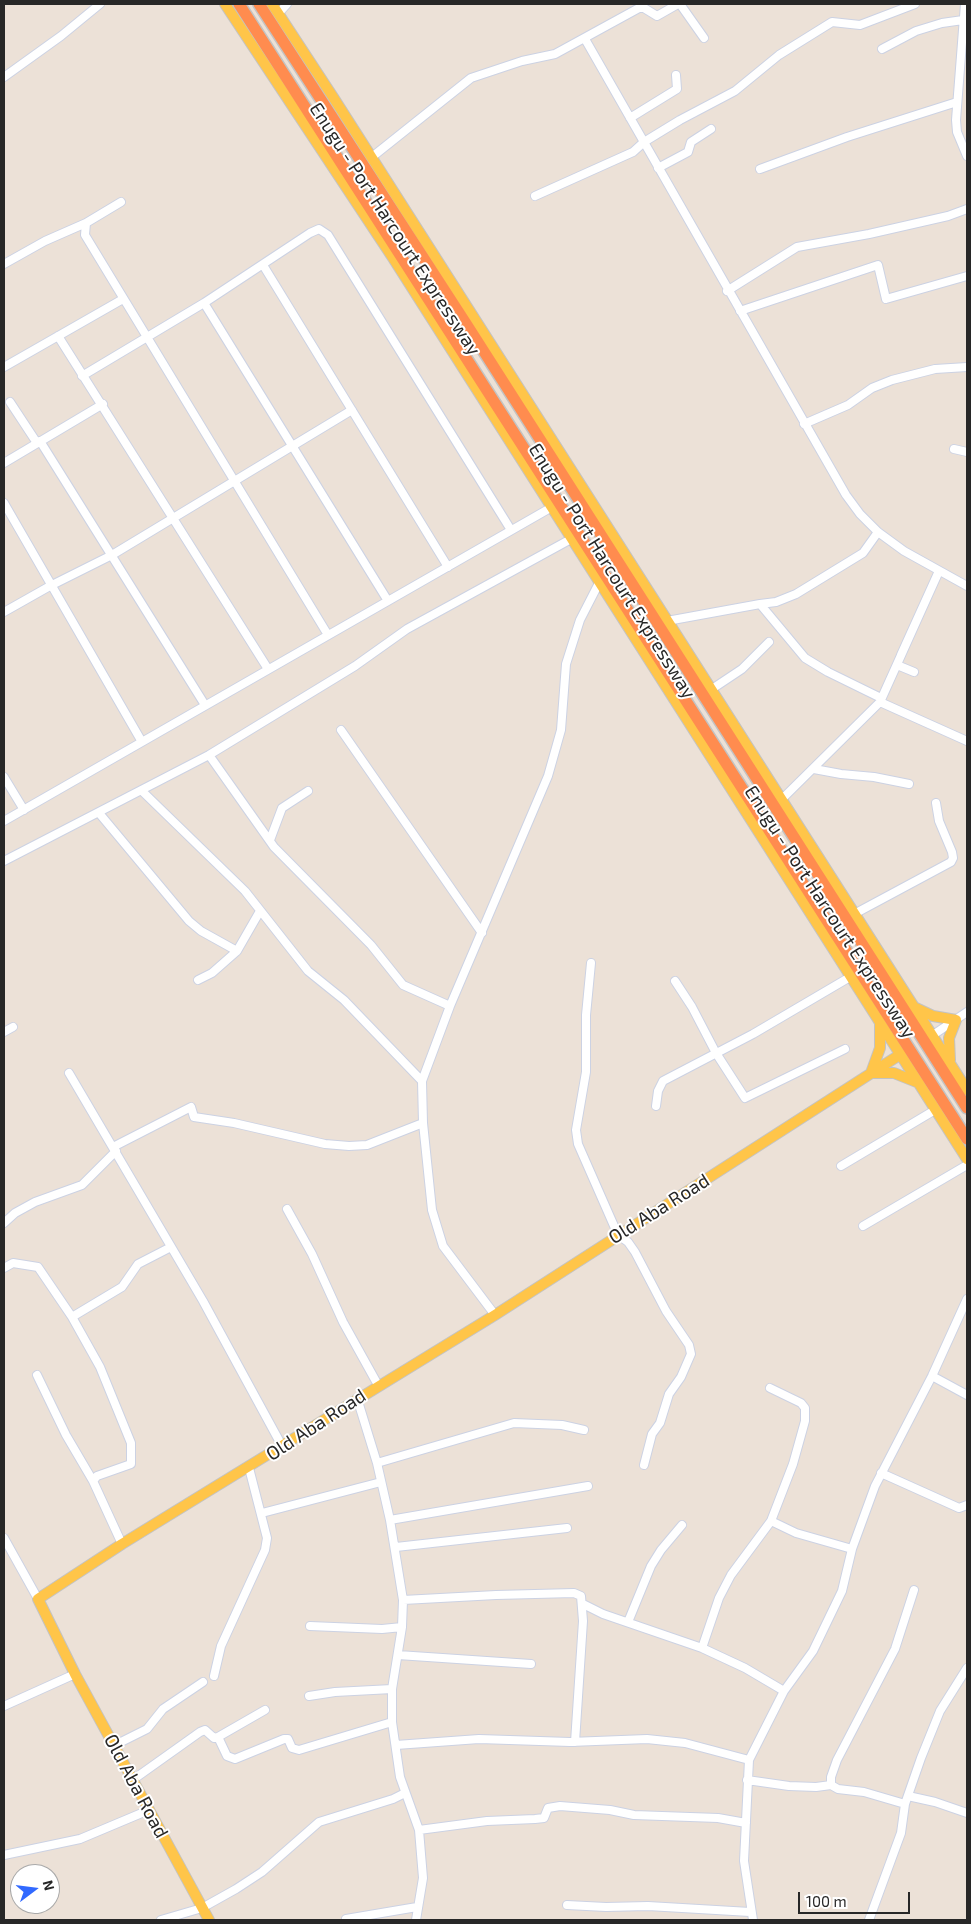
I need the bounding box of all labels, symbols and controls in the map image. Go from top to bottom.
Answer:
street label: Enugu - Port Harcourt Expressway [305,98,485,360]
street label: Enugu - Port Harcourt Expressway [524,439,700,703]
street label: Enugu - Port Harcourt Expressway [740,781,920,1043]
street label: Old Aba Road [604,1169,714,1249]
street label: Old Aba Road [262,1384,370,1466]
street label: Old Aba Road [99,1730,173,1842]
north arrow [10,1864,60,1914]
text: N [39,1878,59,1892]
scale bar [801,1882,914,1914]
text: 100 m [806,1892,847,1910]

